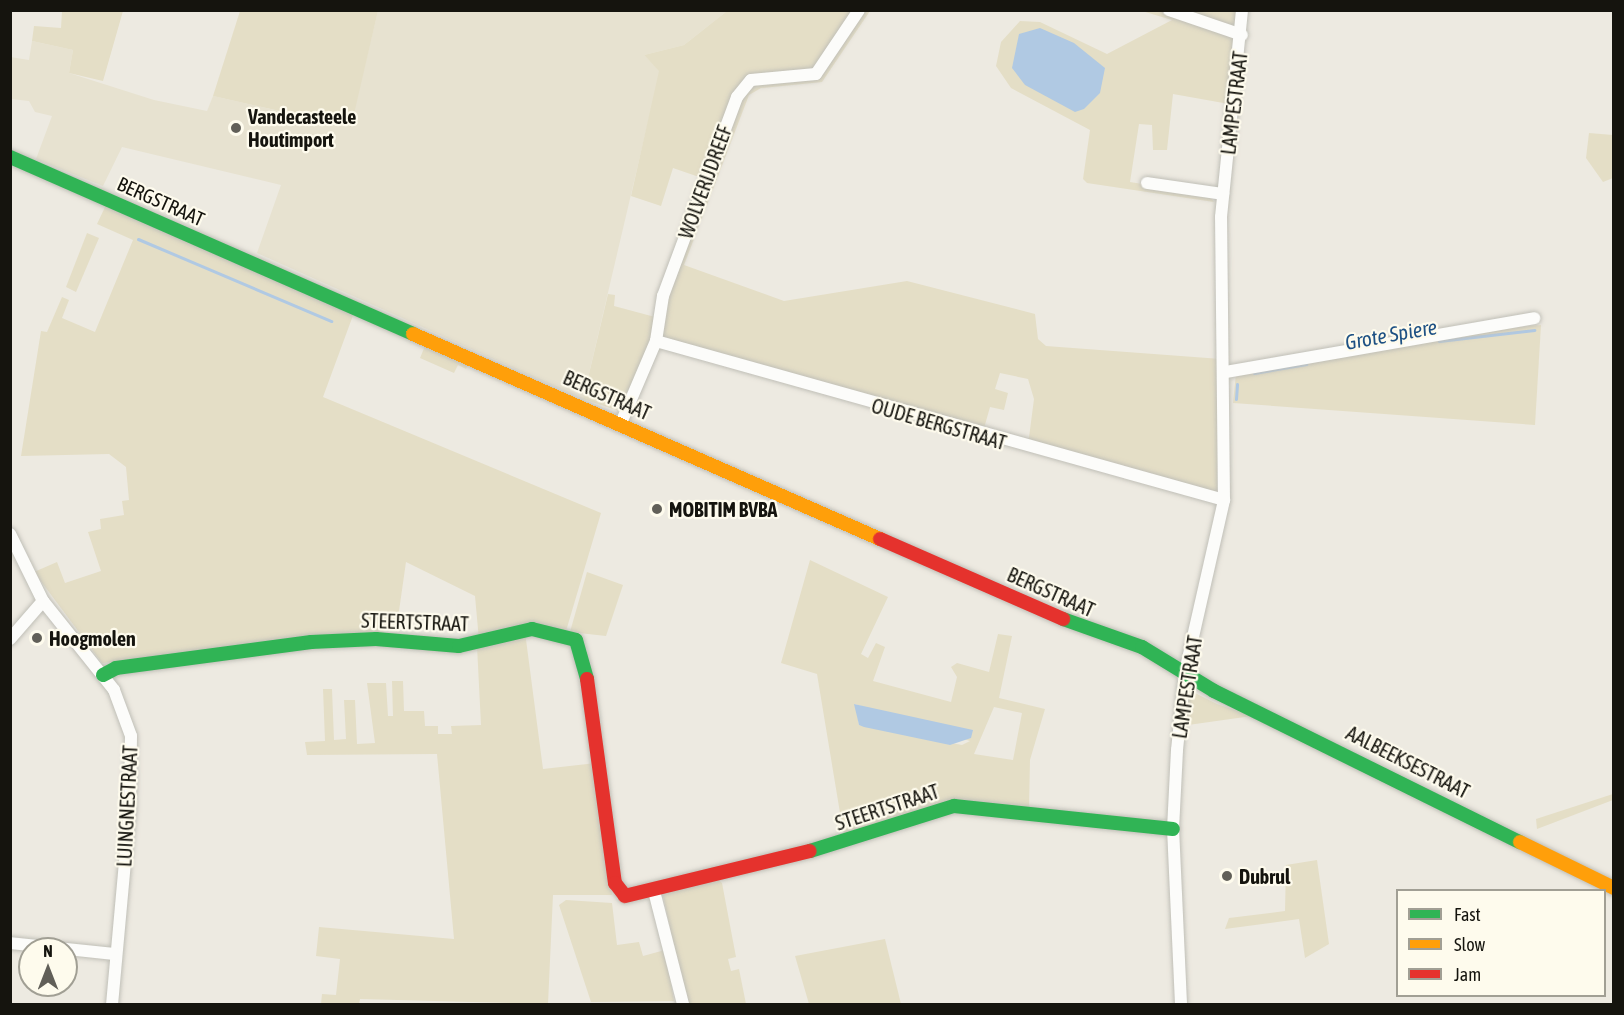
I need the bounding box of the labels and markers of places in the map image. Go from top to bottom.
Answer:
place label: Vandecasteele Houtimport [248,104,356,151]
marker: Vandecasteele Houtimport [229,121,243,135]
place label: MOBITIM BVBA [669,497,777,521]
marker: MOBITIM BVBA [650,502,664,516]
place label: Hoogmolen [49,626,136,650]
marker: Hoogmolen [30,631,44,645]
place label: Dubrul [1239,864,1290,888]
marker: Dubrul [1220,869,1234,883]

